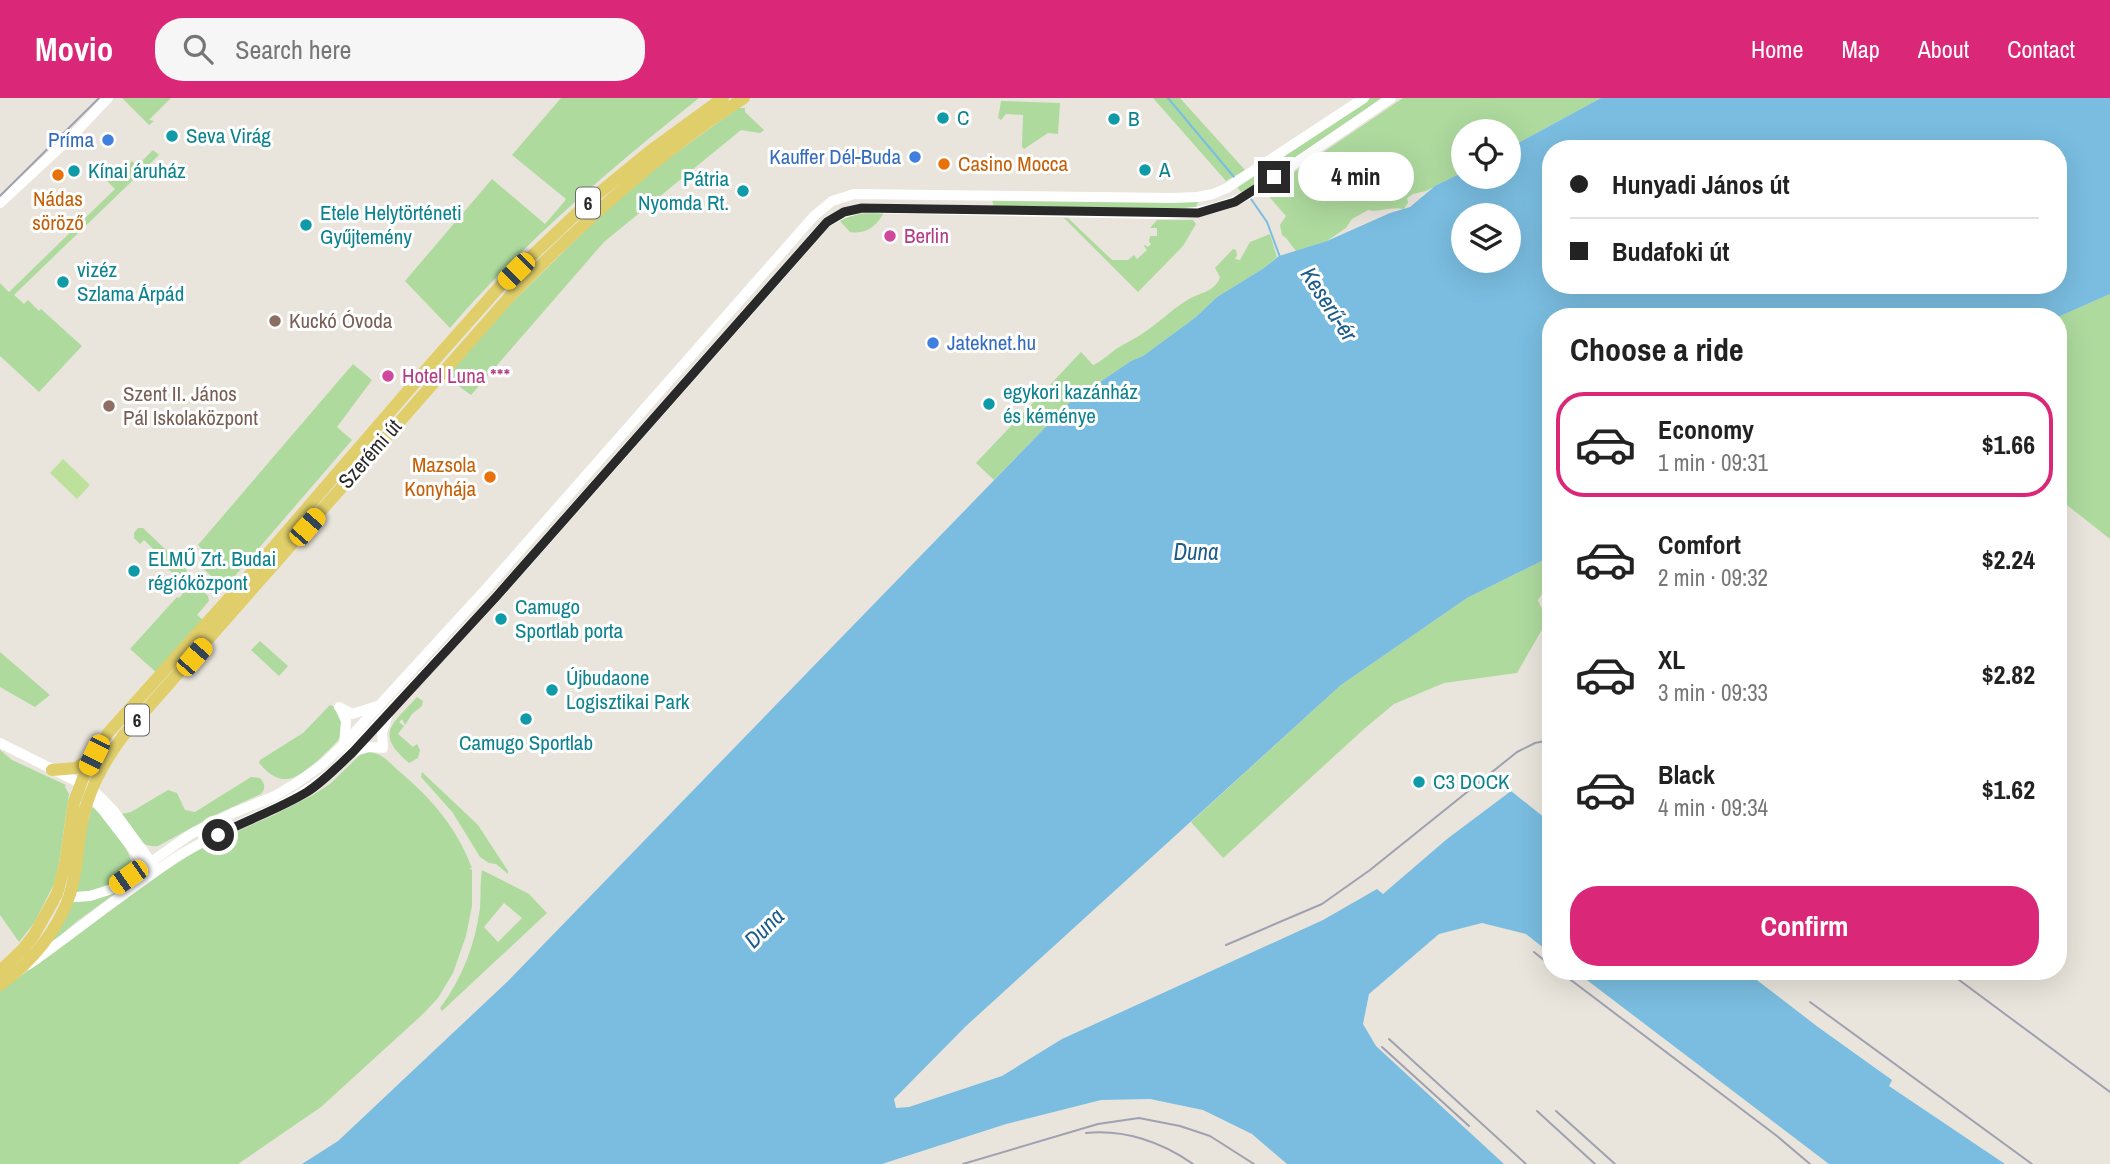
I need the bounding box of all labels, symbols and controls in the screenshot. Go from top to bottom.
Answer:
search box [155,18,645,81]
text: Movio [35,27,113,71]
icon: search [179,30,217,68]
text: Search here [235,32,351,67]
text: Home [1751,33,1803,65]
text: Map [1841,33,1880,65]
text: About [1918,33,1969,65]
text: Contact [2007,33,2075,65]
place label: C [957,103,969,132]
place label: B [1128,104,1140,133]
marker: C [935,110,951,126]
marker: B [1106,111,1122,127]
map controls [1451,119,1521,273]
button: locate [1451,119,1521,189]
place label: Seva Virág [186,121,271,150]
place label: Príma [48,125,94,154]
marker: Seva Virág [164,128,180,144]
marker: Príma [100,132,116,148]
place label: Kauffer Dél-Buda [769,142,901,171]
marker: Kauffer Dél-Buda [907,149,923,165]
place label: Casino Mocca [958,149,1068,178]
callout: 4 min [1298,153,1414,202]
place label: A [1158,155,1171,184]
place label: Kínai áruház [88,156,186,185]
marker: Casino Mocca [936,156,952,172]
route end [1258,161,1290,193]
text: 4 min [1331,161,1381,192]
marker: A [1137,162,1153,178]
marker: Kínai áruház [66,163,82,179]
place label: Pátria Nyomda Rt. [638,164,729,217]
marker: Nádas söröző [50,167,66,183]
text: Hunyadi János út [1612,167,1790,202]
marker: Pátria Nyomda Rt. [735,183,751,199]
place label: Nádas söröző [32,184,84,237]
road number: 6 [576,188,600,218]
place label: Etele Helytörténeti Gyűjtemény [320,198,462,251]
button: layers [1451,203,1521,273]
marker: Etele Helytörténeti Gyűjtemény [298,217,314,233]
place label: Berlin [904,221,949,250]
marker: Berlin [882,228,898,244]
text: Budafoki út [1612,234,1729,269]
car [494,249,539,293]
place label: vizéz Szlama Árpád [77,255,184,308]
water label: Keserű-ér [1294,261,1365,347]
marker: vizéz Szlama Árpád [55,274,71,290]
place label: Kuckó Óvoda [289,306,393,335]
marker: Kuckó Óvoda [267,313,283,329]
place label: Jateknet.hu [947,328,1036,357]
text: Choose a ride [1570,328,1744,371]
marker: Jateknet.hu [925,335,941,351]
place label: Hotel Luna *** [402,361,510,390]
marker: Hotel Luna *** [380,368,396,384]
place label: egykori kazánház és kéménye [1003,377,1138,430]
place label: Szent II. János Pál Iskolaközpont [123,379,258,432]
marker: egykori kazánház és kéménye [981,396,997,412]
marker: Szent II. János Pál Iskolaközpont [101,398,117,414]
text: Economy [1658,412,1754,447]
street label: Szerémi út [331,413,408,495]
icon: car [1574,413,1637,476]
text: $1.66 [1982,427,2035,462]
text: 1 min · 09:31 [1658,447,1768,478]
place label: Mazsola Konyhája [404,450,476,503]
marker: Mazsola Konyhája [482,469,498,485]
car [286,504,329,550]
text: Comfort [1658,527,1741,562]
icon: car [1574,528,1637,591]
water label: Duna [1173,536,1219,567]
text: $2.24 [1982,542,2035,577]
place label: ELMŰ Zrt. Budai régióközpont [148,544,276,597]
text: 2 min · 09:32 [1658,562,1768,593]
marker: ELMŰ Zrt. Budai régióközpont [126,563,142,579]
place label: Camugo Sportlab porta [515,592,624,645]
marker: Camugo Sportlab porta [493,611,509,627]
car [173,634,216,680]
text: XL [1658,642,1685,677]
icon: car [1574,643,1637,706]
text: $2.82 [1982,657,2035,692]
place label: Újbudaone Logisztikai Park [566,663,690,716]
text: 3 min · 09:33 [1658,677,1768,708]
marker: Újbudaone Logisztikai Park [544,682,560,698]
road number: 6 [125,705,149,736]
marker: Camugo Sportlab [518,711,534,727]
place label: Camugo Sportlab [459,728,593,757]
car [76,732,113,778]
text: Black [1658,757,1715,792]
icon: car [1574,758,1637,821]
place label: C3 DOCK [1433,767,1510,796]
text: $1.62 [1982,772,2035,807]
marker: C3 DOCK [1411,774,1427,790]
text: 4 min · 09:34 [1658,792,1768,823]
route start [202,819,234,851]
car [105,856,152,898]
button: Confirm [1570,886,2039,966]
water label: Duna [737,901,791,955]

